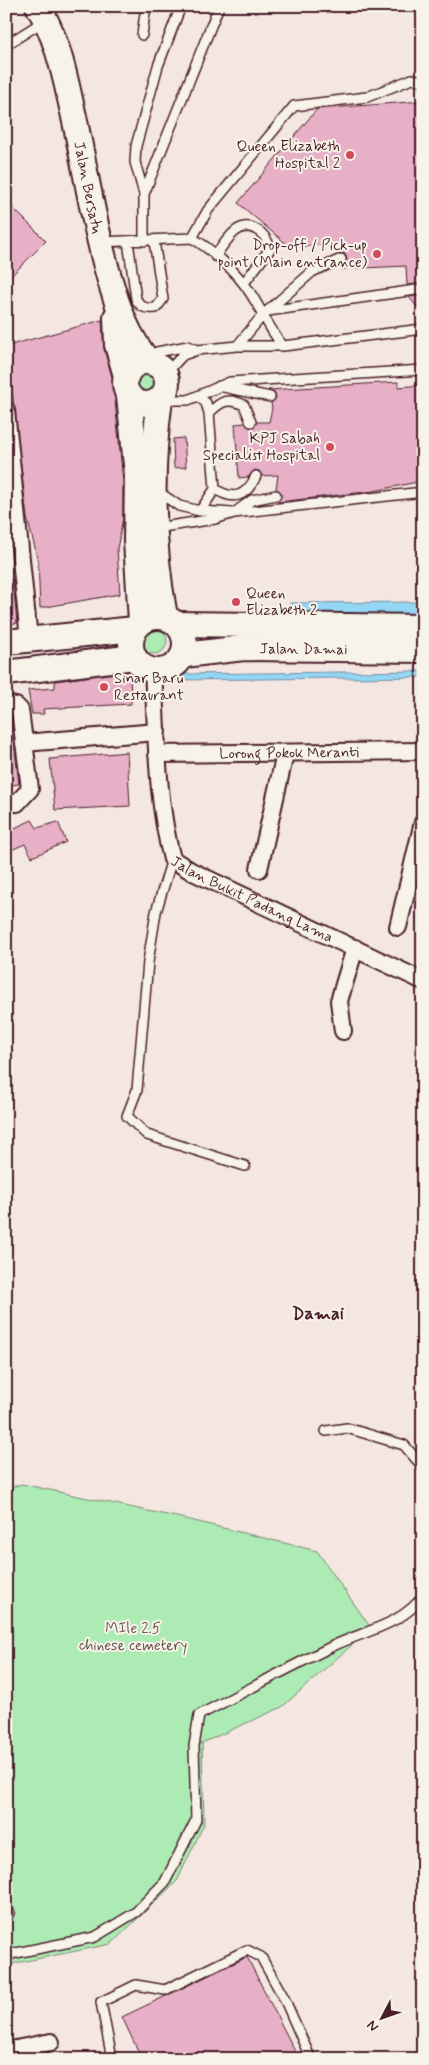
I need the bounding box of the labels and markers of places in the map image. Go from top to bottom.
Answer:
place label: Queen Elizabeth Hospital 2 [237,137,340,174]
marker: Queen Elizabeth Hospital 2 [344,149,356,161]
place label: Drop-off / Pick-up point (Main entrance) [218,236,368,273]
marker: Drop-off / Pick-up point (Main entrance) [371,248,383,260]
place label: KPJ Sabah Specialist Hospital [203,429,320,466]
marker: KPJ Sabah Specialist Hospital [324,441,336,453]
place label: Queen Elizabeth 2 [246,584,317,621]
marker: Queen Elizabeth 2 [230,596,242,608]
place label: Sinar Baru Restaurant [114,669,184,706]
marker: Sinar Baru Restaurant [98,681,110,693]

